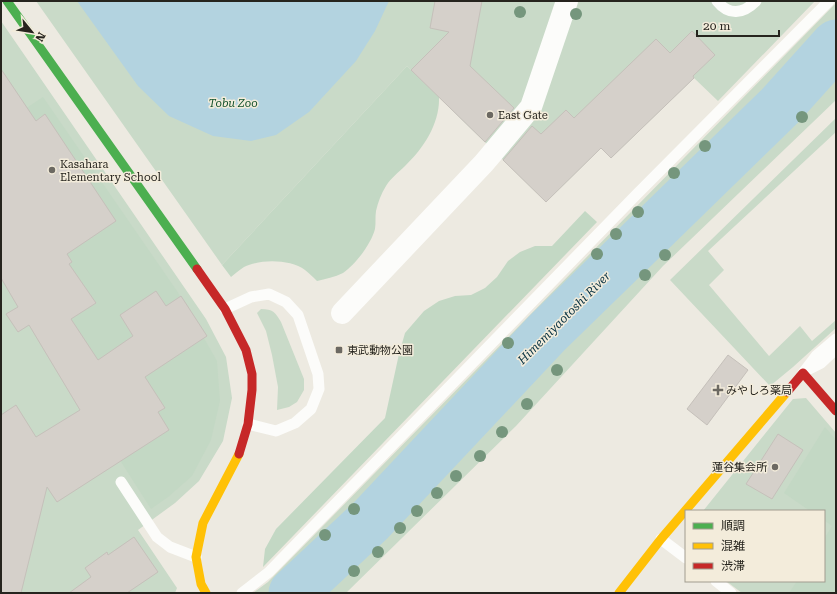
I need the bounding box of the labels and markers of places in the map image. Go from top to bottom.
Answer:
place label: East Gate [498,109,548,122]
marker: East Gate [485,110,495,120]
place label: Kasahara Elementary School [60,158,161,184]
marker: Kasahara Elementary School [47,165,57,175]
place label: 東武動物公園 [347,344,413,357]
marker: 東武動物公園 [334,345,344,355]
place label: みやしろ薬局 [726,384,792,397]
marker: みやしろ薬局 [713,385,723,395]
place label: 蓮谷集会所 [712,461,768,474]
marker: 蓮谷集会所 [770,462,780,472]

